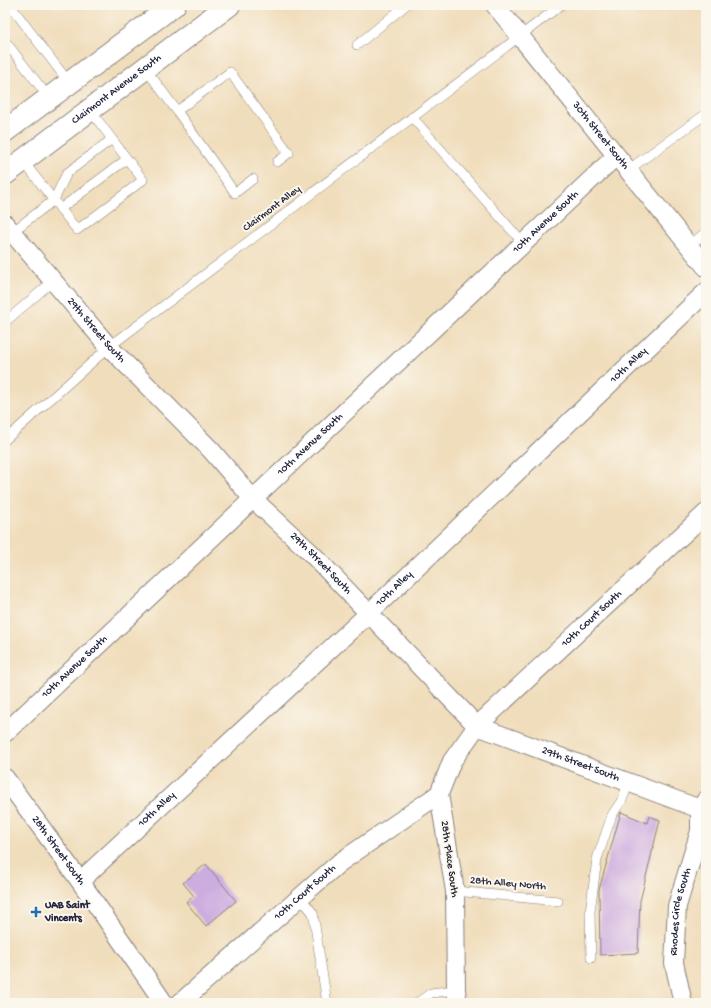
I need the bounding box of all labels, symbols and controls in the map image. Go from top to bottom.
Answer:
street label: Clairmont Avenue South [70,52,164,127]
street label: 30th Street South [569,99,631,172]
street label: Clairmont Alley [241,183,304,235]
street label: 10th Avenue South [510,188,581,257]
street label: 29th Street South [64,296,127,366]
street label: 10th Alley [607,345,650,386]
street label: 10th Avenue South [274,411,346,479]
street label: 29th Street South [287,530,354,597]
street label: 10th Alley [373,568,416,610]
street label: 10th Court South [559,588,625,651]
street label: 10th Avenue South [39,633,110,702]
street label: 29th Street South [540,745,621,785]
street label: 10th Alley [135,789,178,830]
street label: 28th Street South [29,814,87,888]
street label: 28th Place South [438,820,460,898]
street label: 10th Court South [271,862,339,924]
street label: Rhodes Circle South [668,866,694,956]
street label: 28th Alley North [469,875,547,893]
place label: UAB Saint Vincents [44,899,91,925]
marker: UAB Saint Vincents [30,906,42,918]

